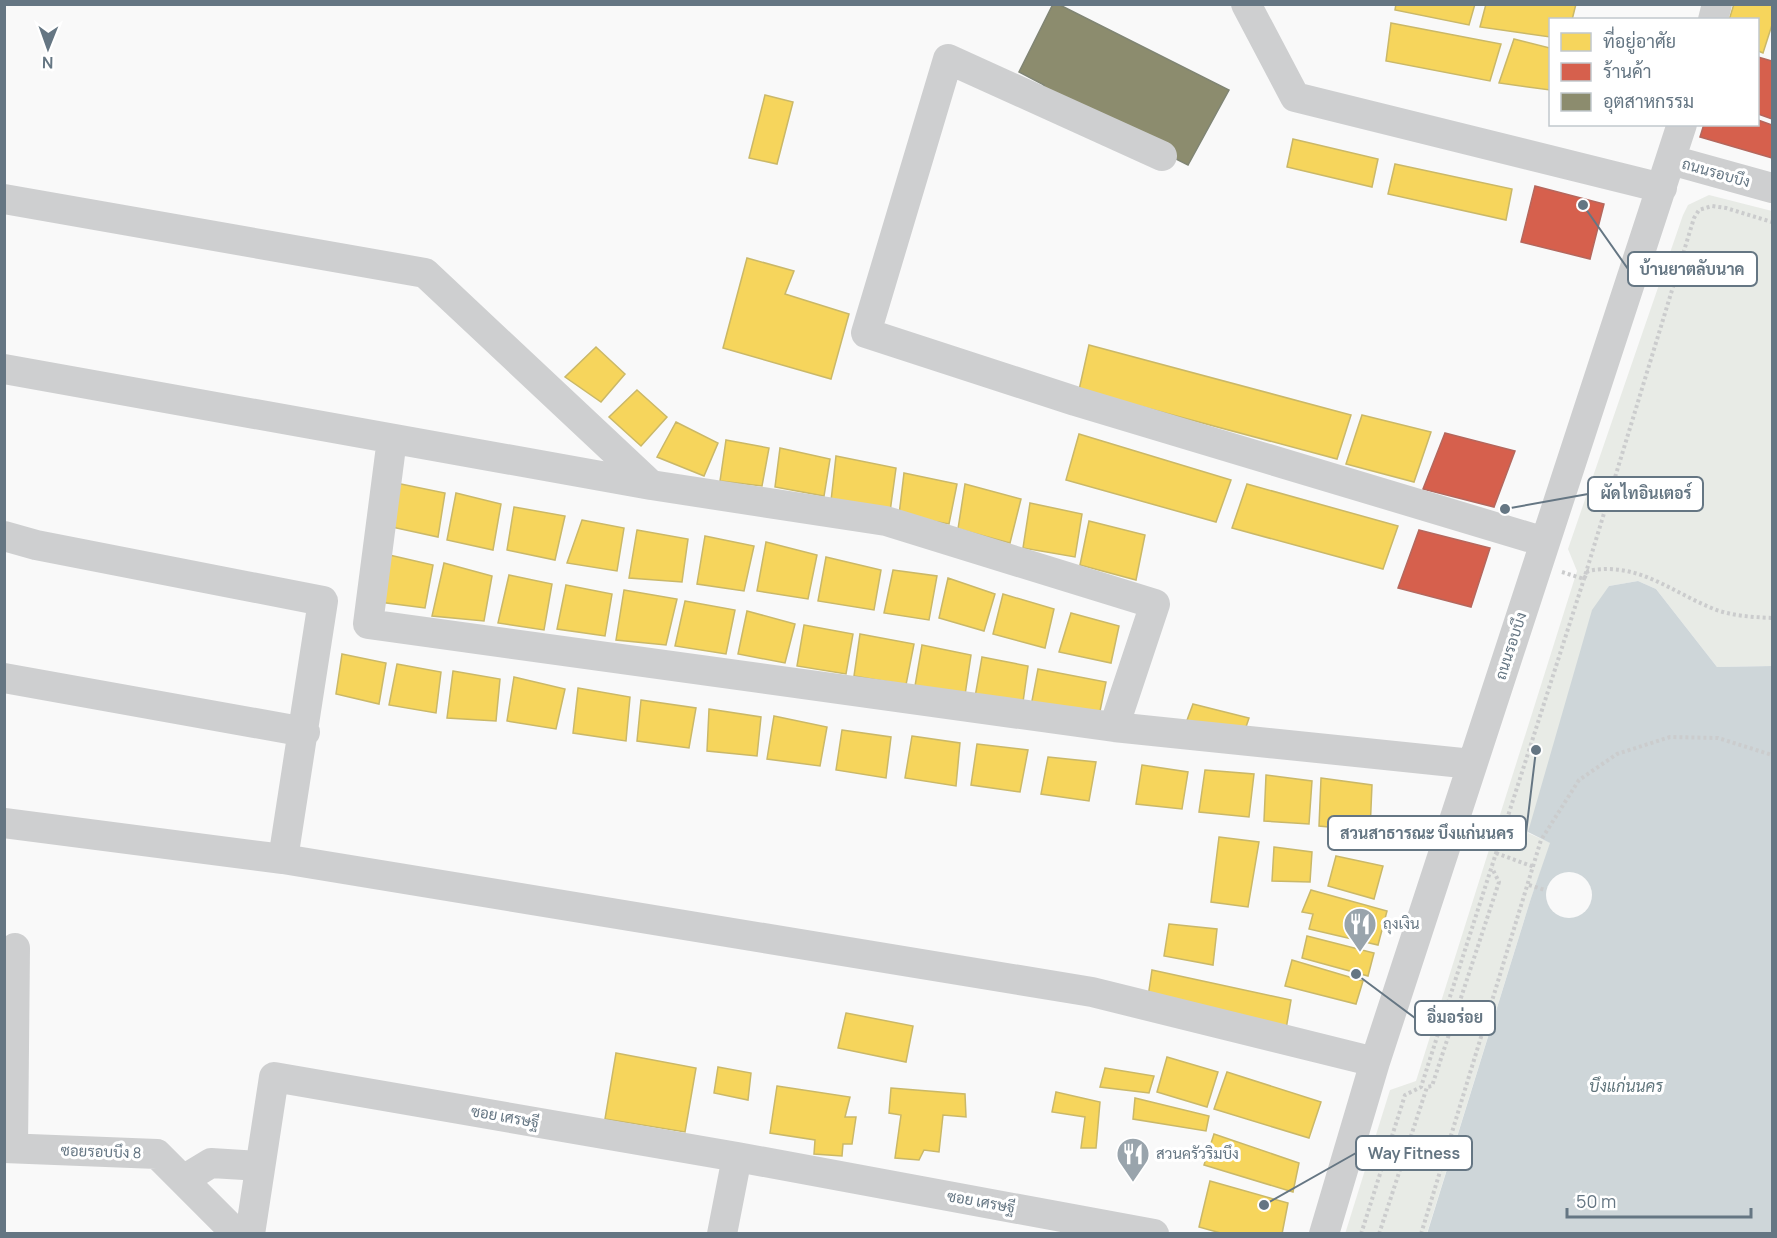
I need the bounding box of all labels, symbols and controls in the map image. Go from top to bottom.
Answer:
north arrow [18,18,78,78]
legend [1549,18,1759,126]
text: ที่อยู่อาศัย [1603,26,1676,55]
text: N [42,52,54,74]
text: ร้านค้า [1603,59,1652,83]
text: อุตสาหกรรม [1603,89,1694,114]
street label: ถนนรอบบึง [1680,153,1753,192]
callout: บ้านยาตลับนาค [1628,252,1757,286]
text: บ้านยาตลับนาค [1639,258,1745,280]
callout: ผัดไทอินเตอร์ [1588,477,1703,511]
text: ผัดไทอินเตอร์ [1600,482,1693,504]
street label: ถนนรอบบึง [1490,609,1531,682]
callout: สวนสาธารณะ บึงแก่นนคร [1328,816,1526,850]
text: สวนสาธารณะ บึงแก่นนคร [1340,822,1514,844]
restaurant icon: ถุงเงิน [1342,906,1378,953]
place label: ถุงเงิน [1383,913,1420,935]
callout: อิ่มอร่อย [1415,1001,1495,1035]
text: อิ่มอร่อย [1427,1004,1483,1028]
water label: บึงแก่นนคร [1589,1075,1664,1097]
street label: ซอย เศรษฐี [469,1100,541,1133]
restaurant icon: สวนครัวริมบึง [1115,1136,1151,1183]
callout: Way Fitness [1356,1136,1472,1170]
street label: ซอยรอบบึง 8 [60,1140,142,1163]
text: Way Fitness [1368,1142,1461,1164]
place label: สวนครัวริมบึง [1156,1143,1239,1164]
scale bar [1567,1181,1752,1219]
street label: ซอย เศรษฐี [945,1185,1017,1218]
text: 50 m [1576,1189,1616,1213]

